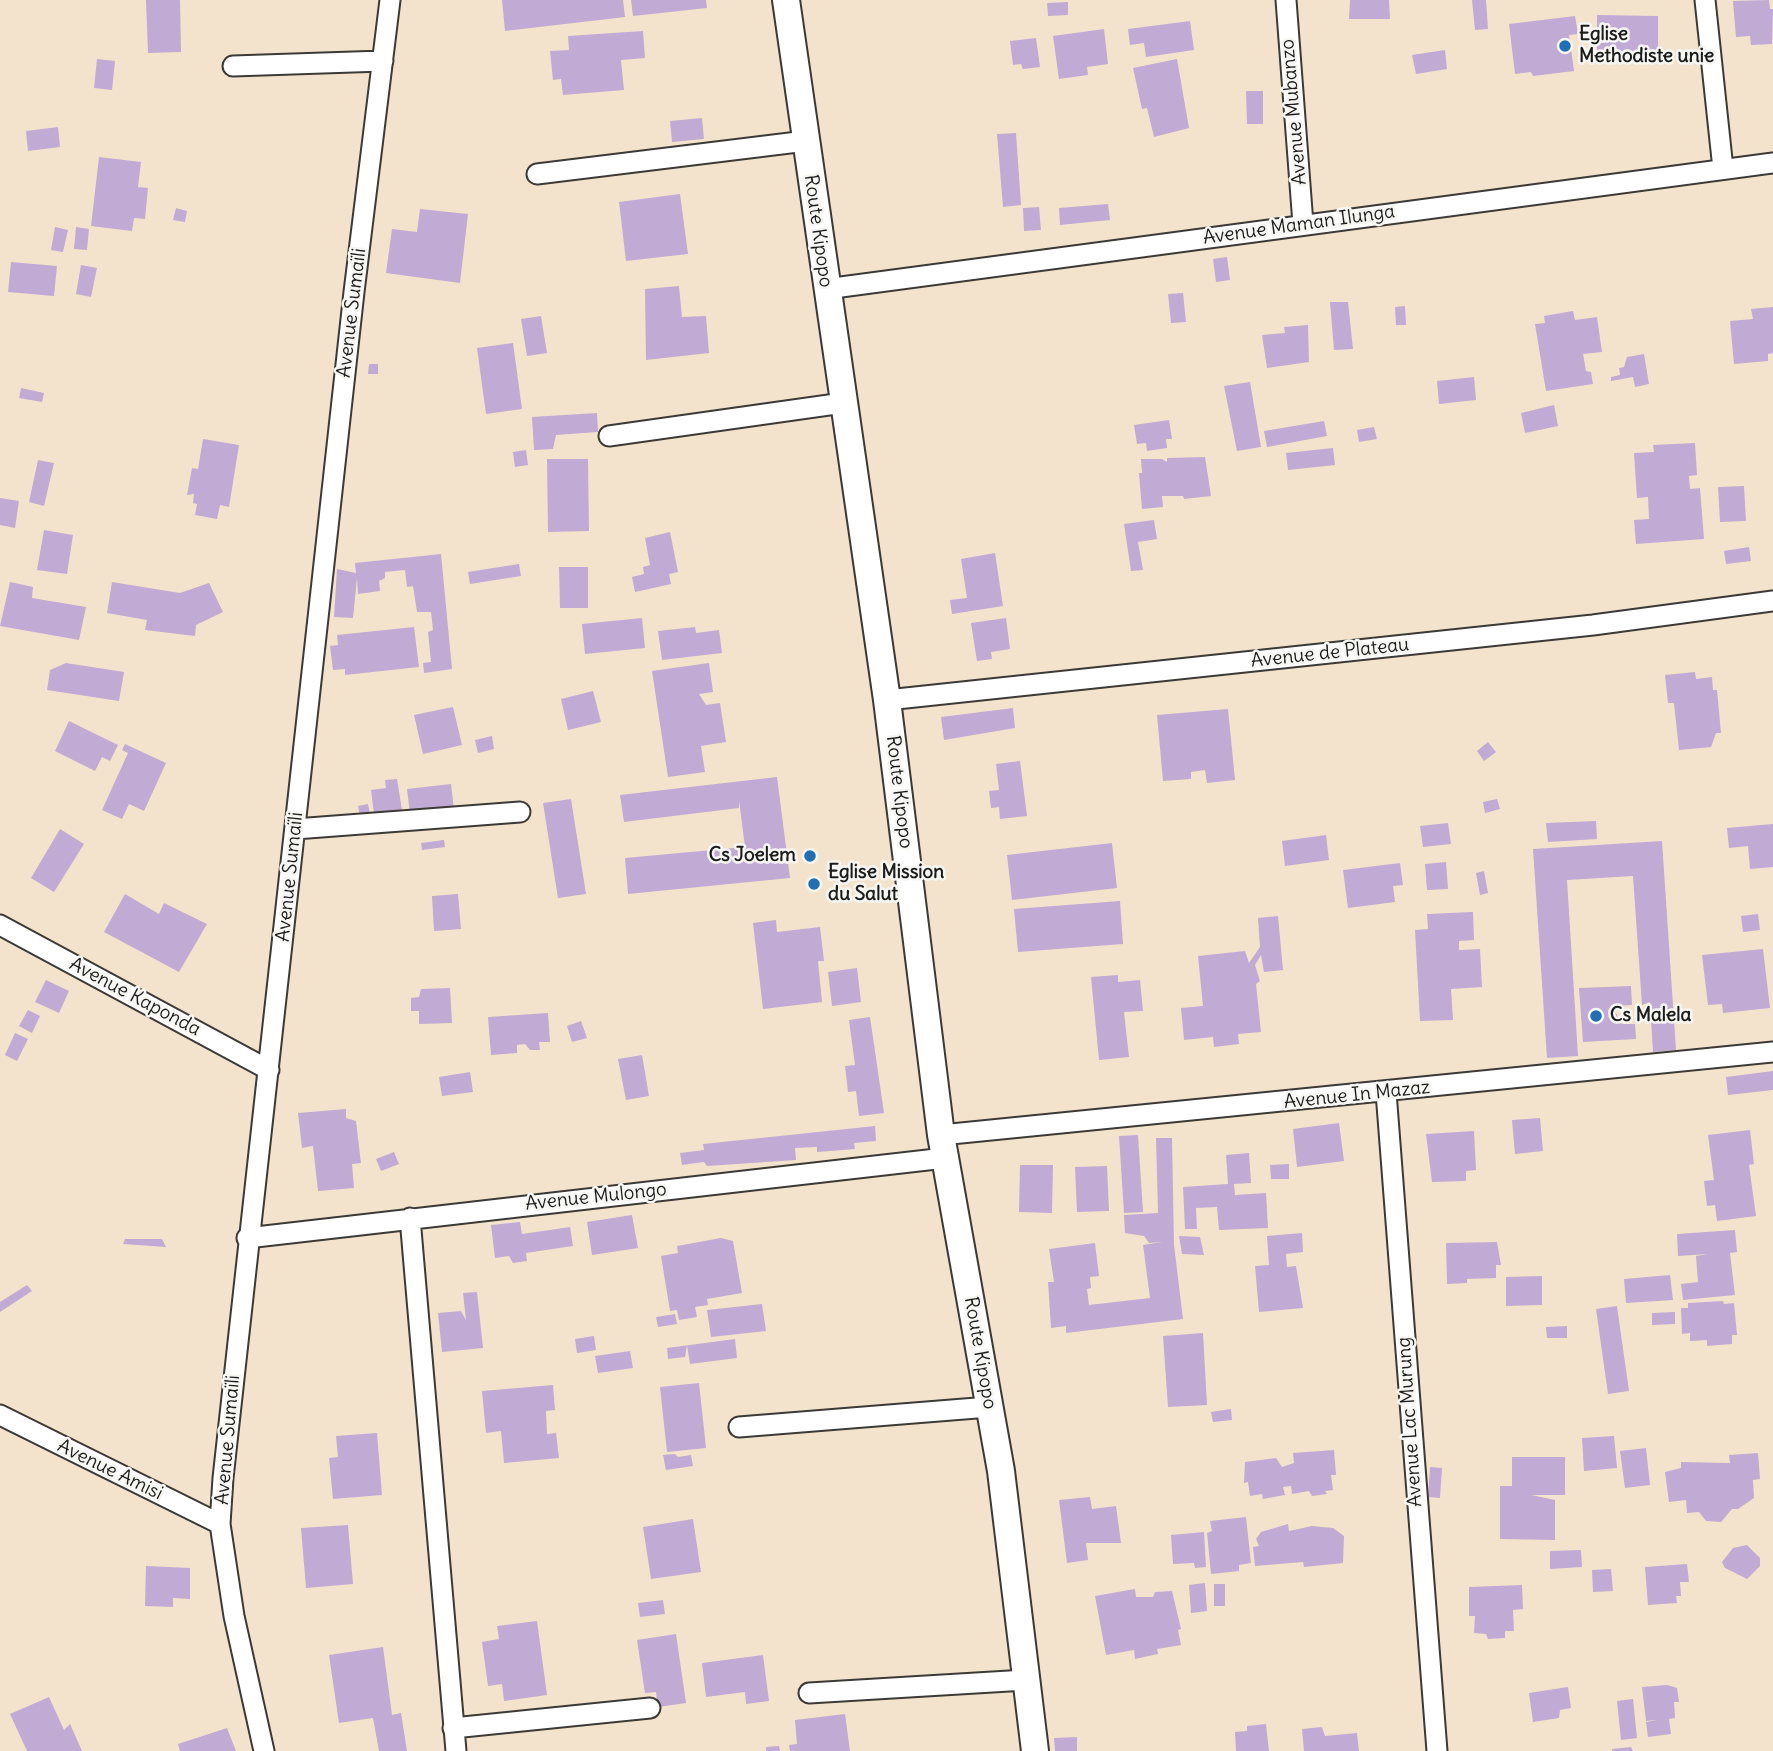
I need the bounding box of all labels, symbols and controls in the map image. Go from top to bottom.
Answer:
place label: Eglise Methodiste unie [1579,24,1714,68]
street label: Avenue Mubanzo [1276,38,1312,186]
marker: Eglise Methodiste unie [1557,38,1573,54]
street label: Route Kipopo [799,173,837,289]
street label: Avenue Maman Ilunga [1202,200,1396,250]
street label: Avenue Sumaïli [333,247,371,379]
street label: Avenue de Plateau [1250,633,1410,673]
street label: Route Kipopo [881,734,917,850]
street label: Avenue Sumaïli [272,811,308,943]
place label: Cs Joelem [709,845,796,867]
marker: Cs Joelem [802,848,818,864]
place label: Eglise Mission du Salut [828,862,944,906]
marker: Eglise Mission du Salut [806,876,822,892]
street label: Avenue Kaponda [66,953,204,1041]
place label: Cs Malela [1610,1005,1691,1027]
marker: Cs Malela [1588,1008,1604,1024]
street label: Avenue In Mazaz [1283,1076,1431,1114]
street label: Avenue Mulongo [524,1178,668,1216]
street label: Route Kipopo [959,1295,1001,1411]
street label: Avenue Lac Murung [1393,1336,1427,1508]
street label: Avenue Sumaïli [211,1374,245,1506]
street label: Avenue Amisi [54,1435,166,1505]

